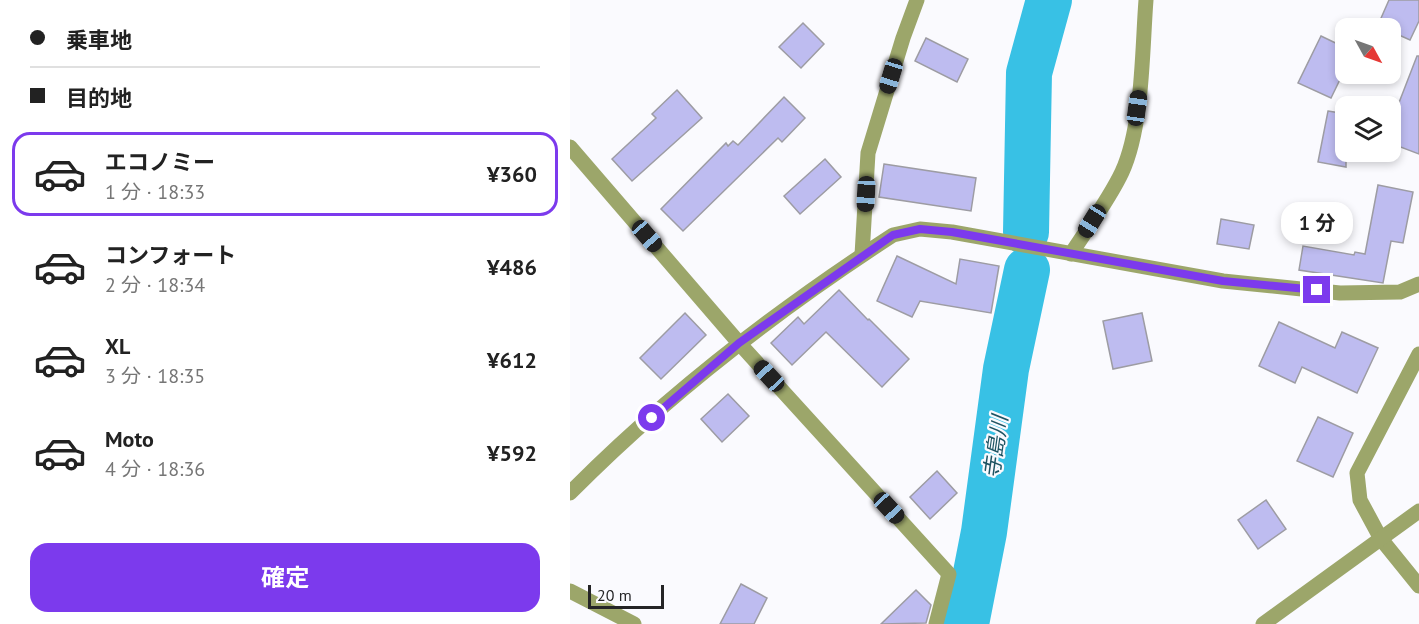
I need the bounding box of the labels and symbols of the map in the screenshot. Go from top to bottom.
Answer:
north arrow [1335,18,1401,84]
car [877,56,905,96]
car [1126,89,1148,127]
car [856,176,876,212]
car [1075,201,1109,241]
callout: 1 分 [1281,203,1353,245]
car [628,217,666,255]
route end [1303,276,1330,303]
car [750,357,788,395]
route start [638,404,665,431]
water label: 寺島川 [978,412,1014,480]
car [870,489,908,527]
scale bar [588,582,664,610]

